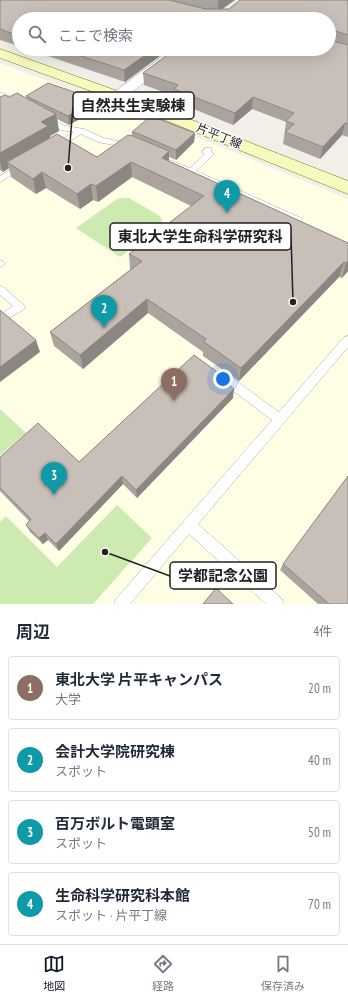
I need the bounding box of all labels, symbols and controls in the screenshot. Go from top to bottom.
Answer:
search box [12,12,336,56]
icon: search [26,23,48,45]
text: ここで検索 [58,26,133,45]
callout: 自然共生実験棟 [73,92,194,119]
text: 自然共生実験棟 [80,96,186,115]
street label: 片平丁線 [194,120,244,151]
pin: 4 [214,180,240,213]
callout: 東北大学生命科学研究科 [110,223,291,250]
text: 東北大学生命科学研究科 [117,227,283,246]
pin: 2 [91,295,117,328]
pin: 1 [161,368,187,401]
your location [213,369,233,389]
pin: 3 [41,462,67,495]
callout: 学都記念公園 [170,562,276,589]
text: 学都記念公園 [178,566,268,585]
text: 周辺 [16,621,50,643]
text: 4件 [313,623,332,640]
text: 東北大学 片平キャンパス [55,670,223,689]
text: 1 [27,680,33,697]
text: 20 m [308,680,331,697]
text: 大学 [55,691,81,708]
text: 会計大学院研究棟 [55,742,175,761]
text: 2 [27,752,33,769]
text: 40 m [308,752,331,769]
text: スポット [55,763,107,780]
text: 百万ボルト電顕室 [55,814,175,833]
text: 3 [27,824,33,841]
text: 50 m [308,824,331,841]
text: スポット [55,835,107,852]
text: 生命科学研究科本館 [55,886,190,905]
text: 4 [27,896,33,913]
text: 70 m [308,896,331,913]
text: スポット · 片平丁線 [55,907,167,924]
tab: 地図 [43,953,65,993]
tab: 経路 [152,953,174,993]
tab: 保存済み [261,953,305,993]

